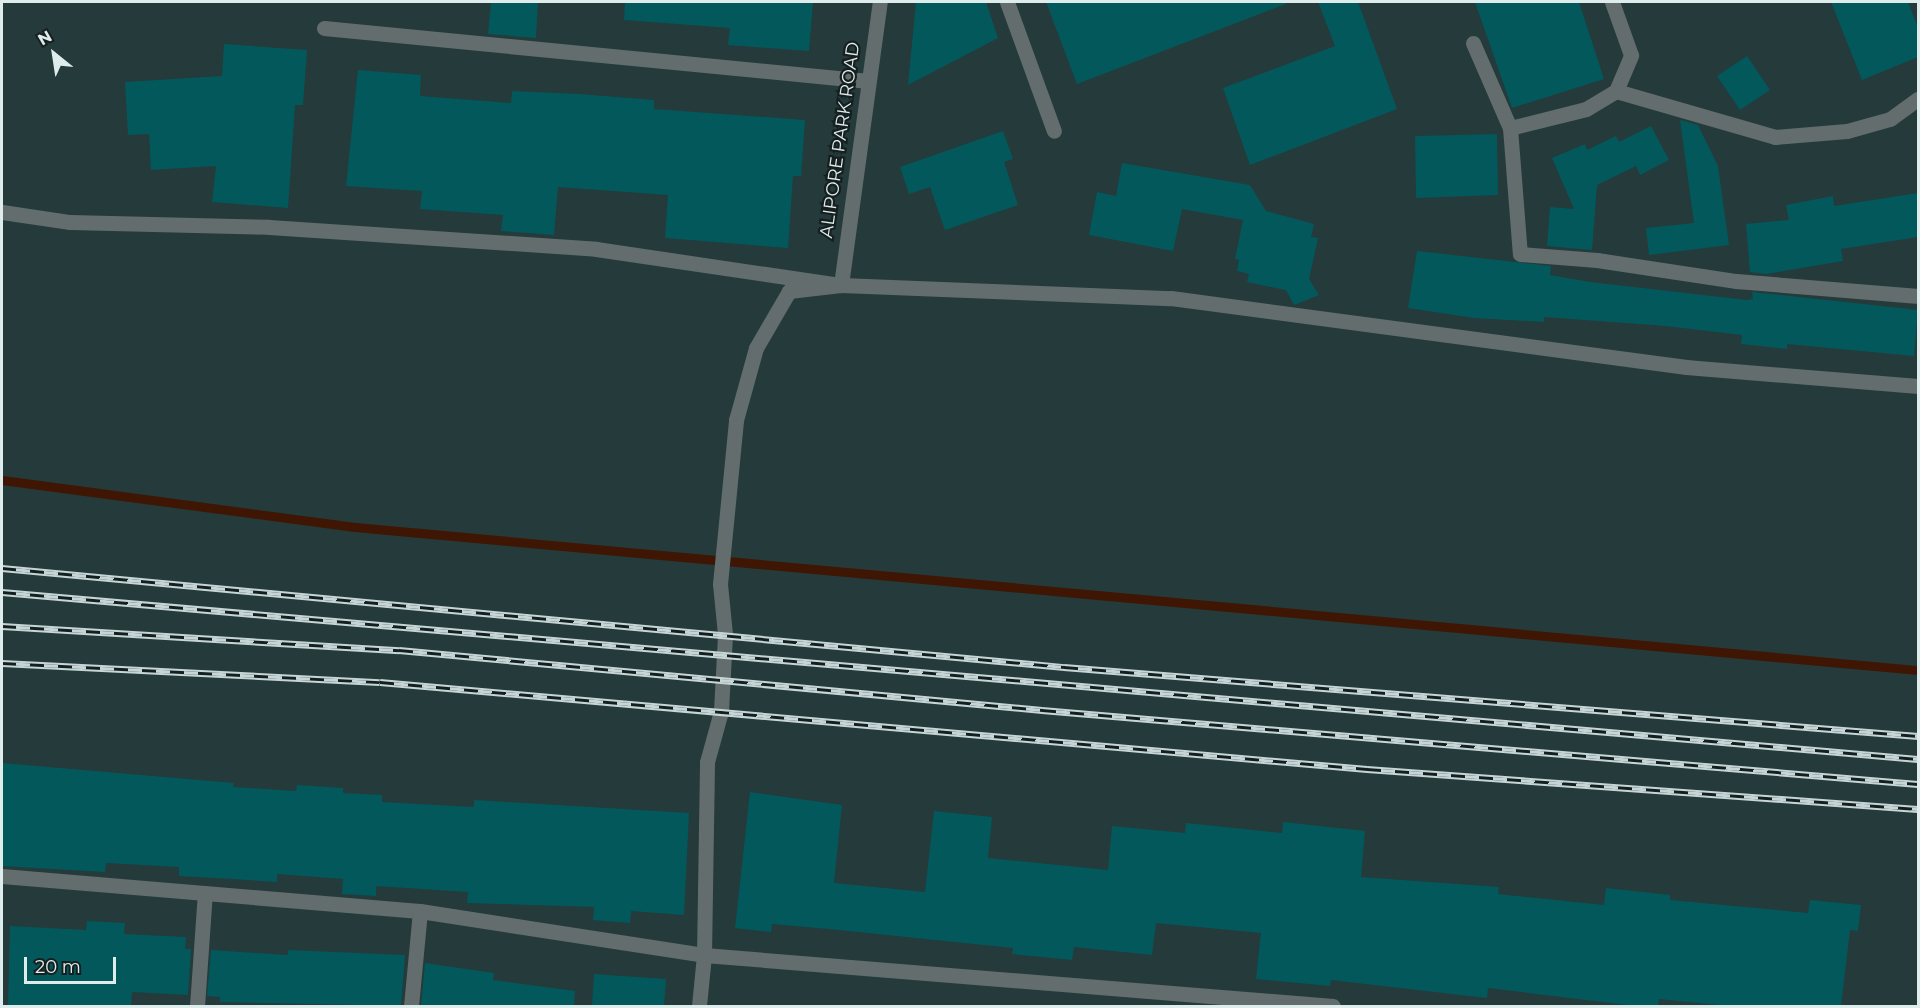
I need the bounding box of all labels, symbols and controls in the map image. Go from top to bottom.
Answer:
north arrow [24,24,84,84]
text: N [34,27,55,49]
street label: ALIPORE PARK ROAD [816,40,864,240]
scale bar [27,945,118,983]
text: 20 m [35,956,81,978]

